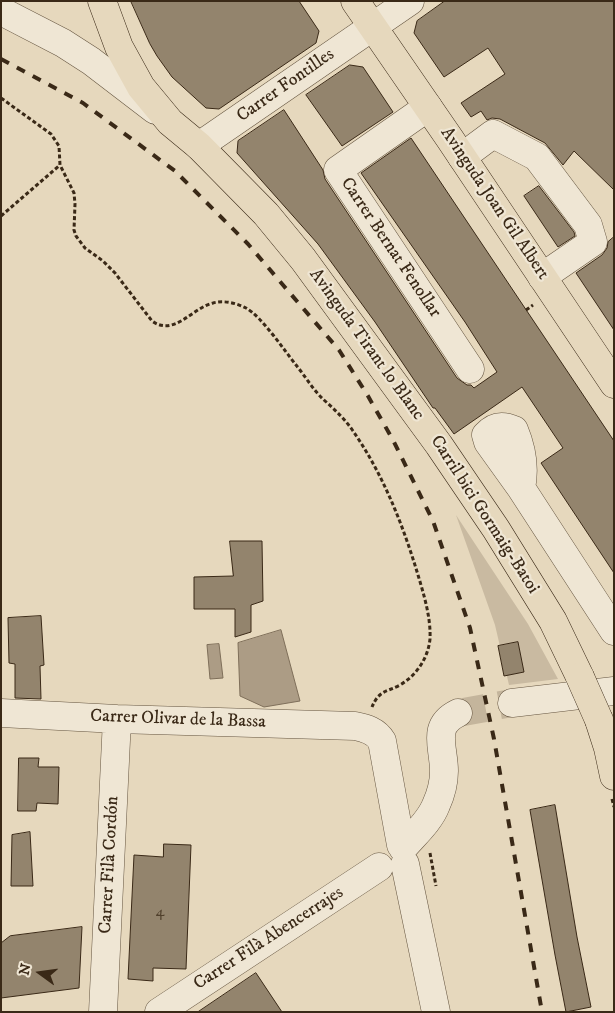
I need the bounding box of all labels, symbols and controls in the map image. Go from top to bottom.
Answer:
street label: Carrer Fontilles [233,44,339,128]
street label: Avinguda Joan Gil Albert [435,124,553,284]
street label: Carrer Bernat Fenollar [335,174,445,322]
street label: Avinguda Tirant lo Blanc [304,265,428,425]
street label: Carril bici Gormaig-Batoi [425,432,543,598]
street label: Carrer Olivar de la Bassa [90,706,266,734]
street label: Carrer Filà Cordón [96,796,124,934]
street label: Carrer Filà Abencerrajes [190,882,348,996]
house number: 4 [156,904,164,922]
north arrow [15,948,65,998]
text: N [15,962,36,977]

